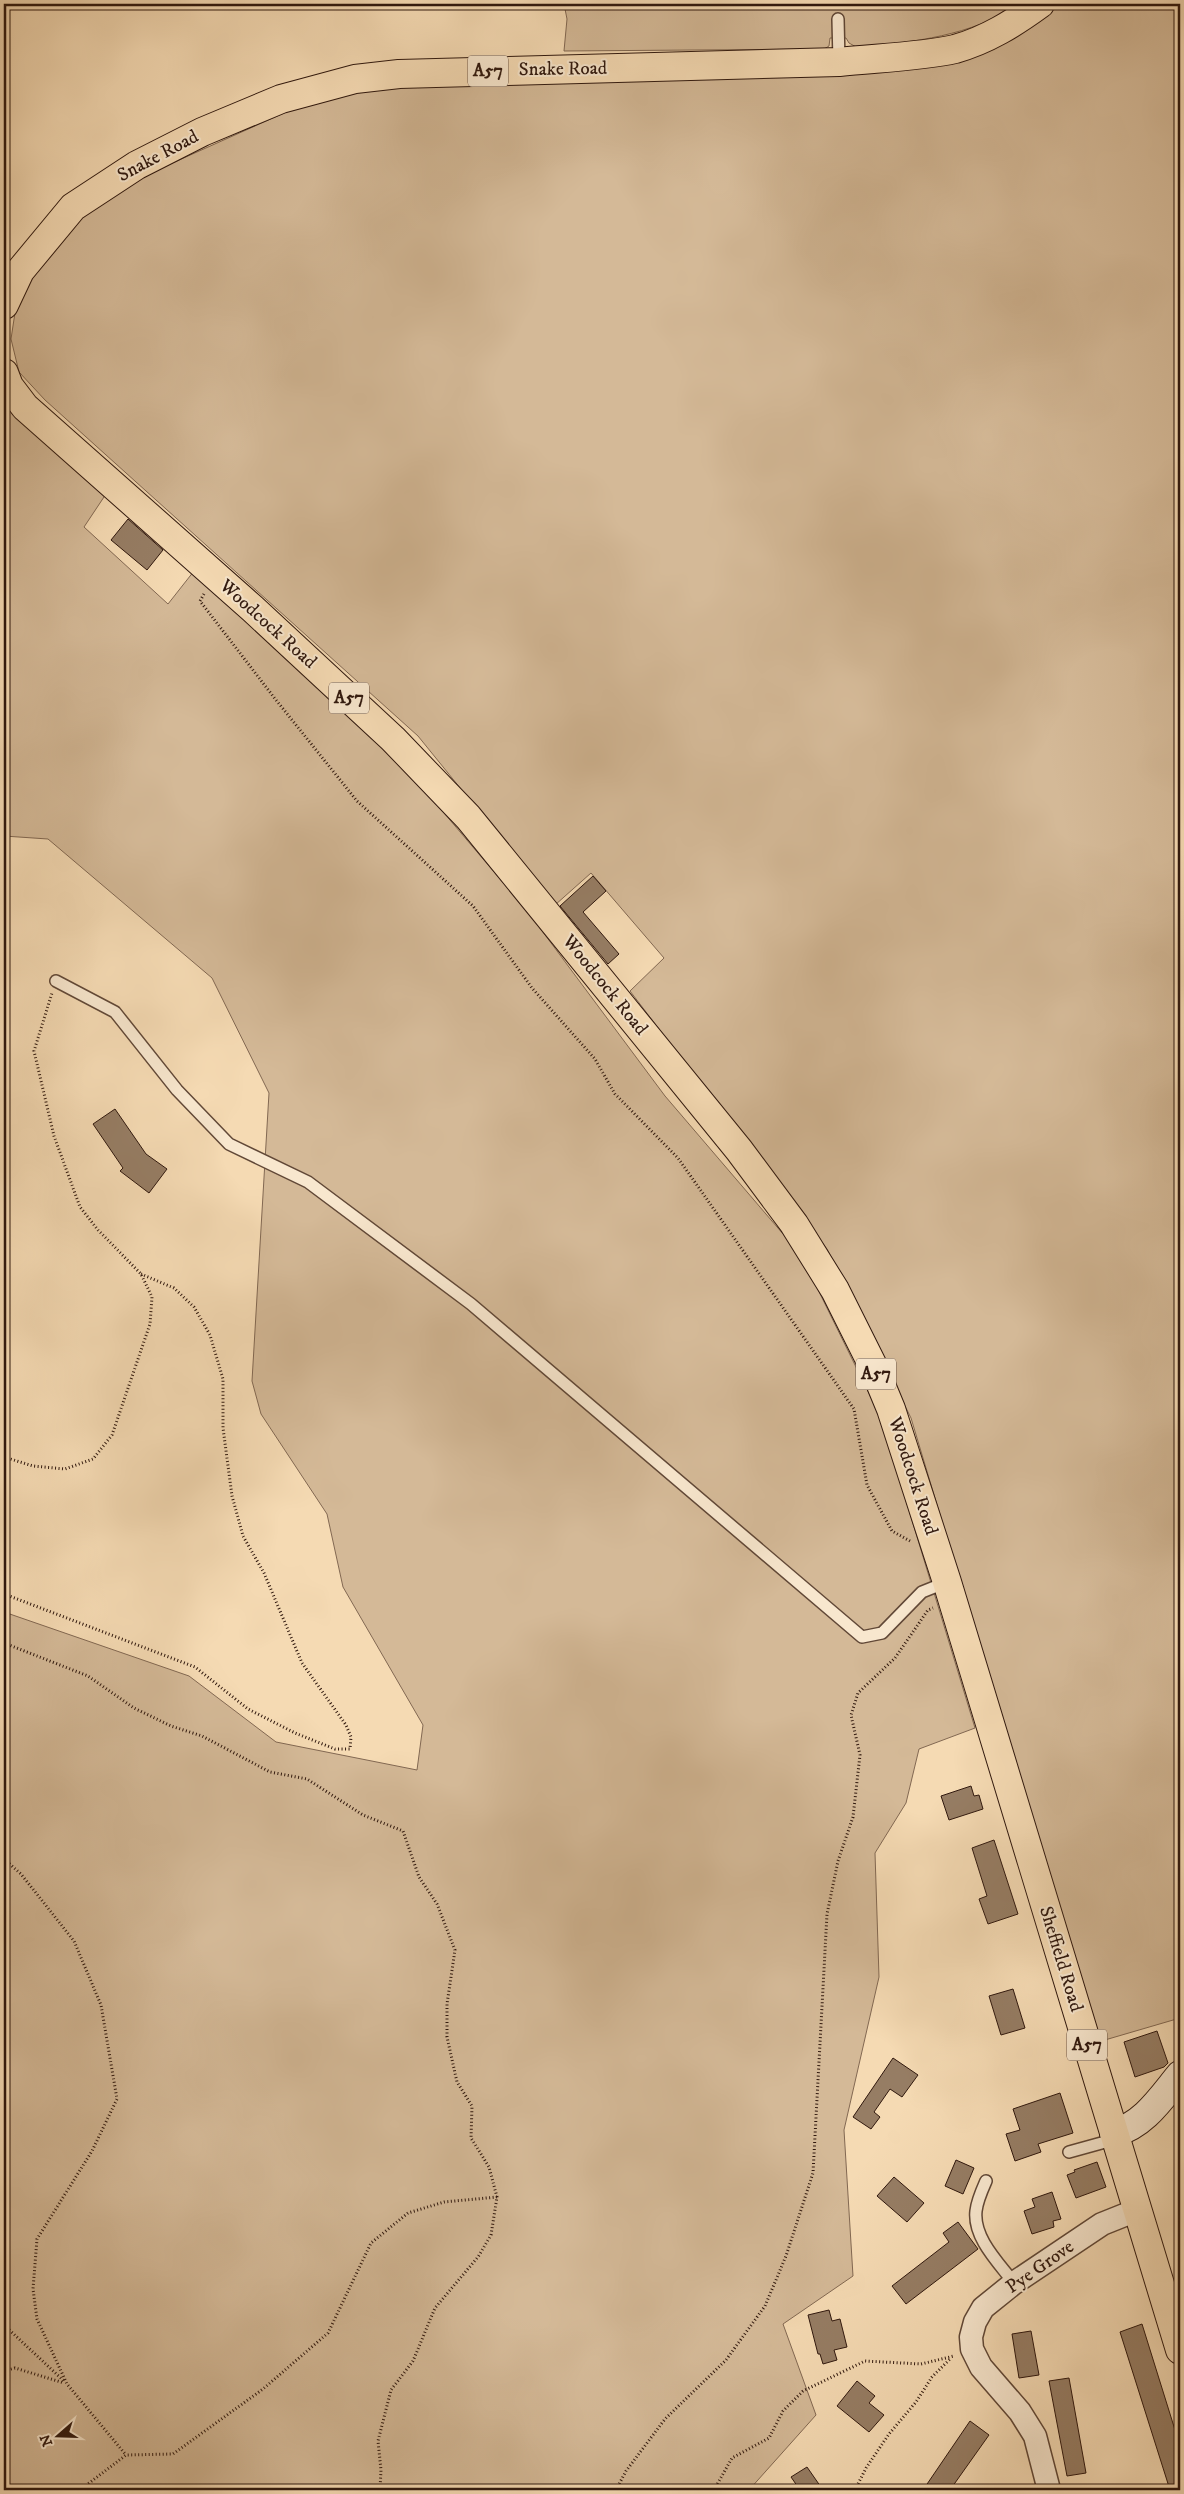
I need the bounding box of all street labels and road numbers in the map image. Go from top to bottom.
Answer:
road number: A57 [468,56,508,86]
street label: Snake Road [519,57,608,81]
street label: Snake Road [114,125,203,187]
street label: Woodcock Road [214,574,322,674]
road number: A57 [329,682,369,714]
street label: Woodcock Road [557,929,653,1040]
road number: A57 [856,1358,896,1390]
street label: Woodcock Road [883,1413,943,1538]
street label: Sheffield Road [1034,1904,1088,2015]
road number: A57 [1067,2030,1107,2060]
street label: Pye Grove [1002,2235,1079,2299]

